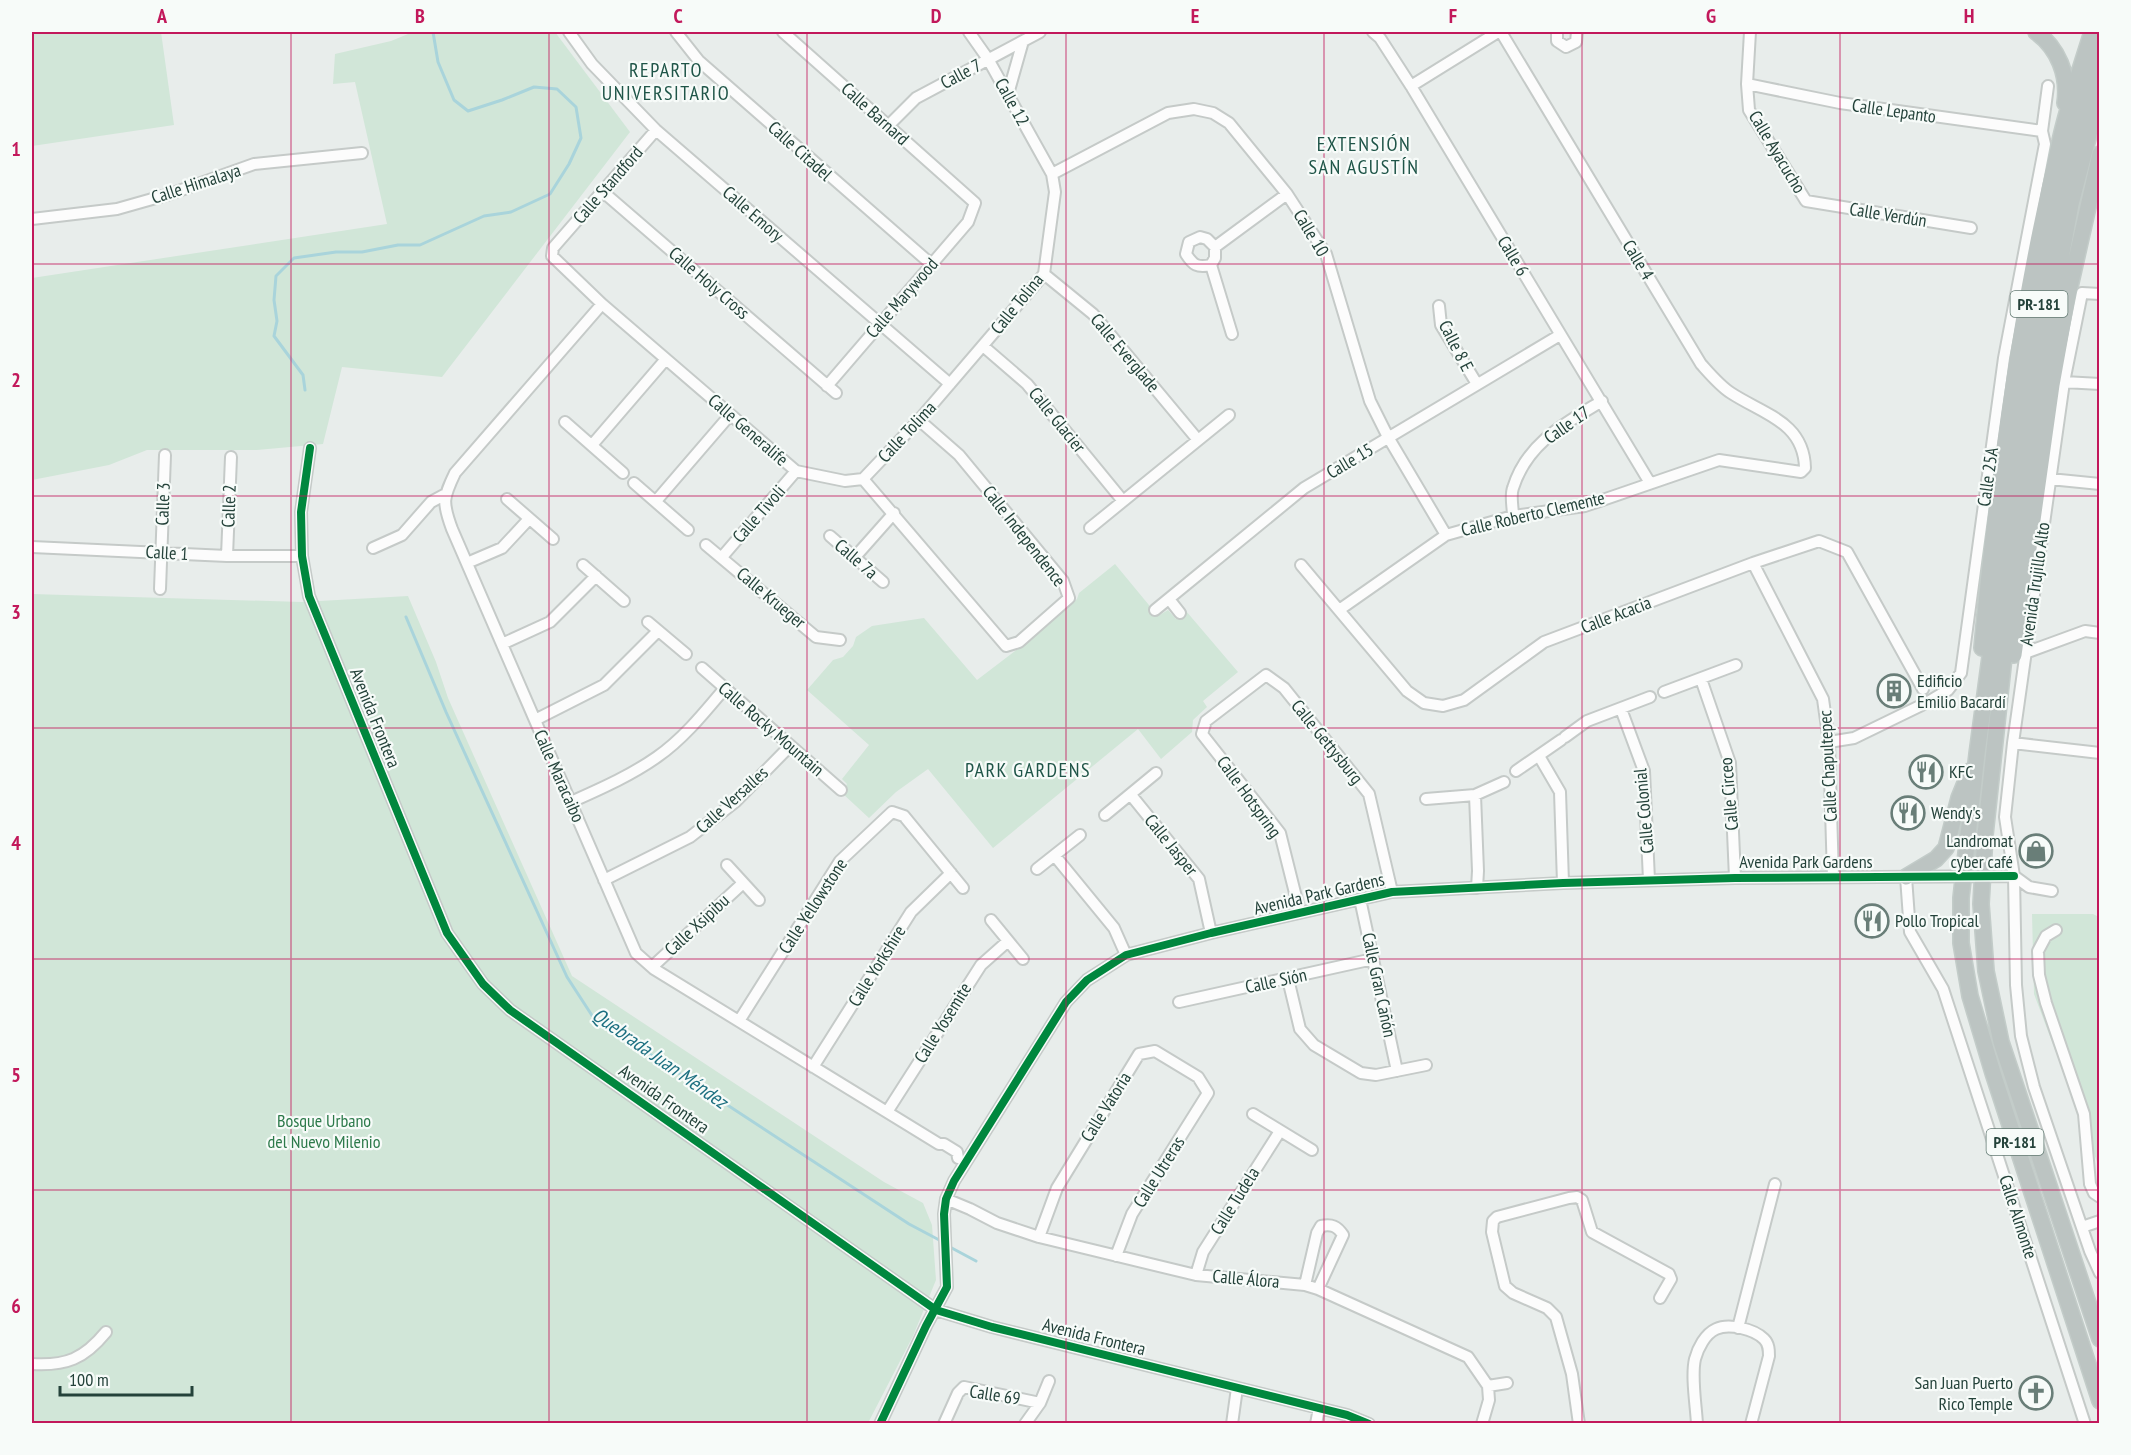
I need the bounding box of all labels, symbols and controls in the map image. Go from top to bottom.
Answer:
text: A [156,3,168,29]
text: B [415,3,425,29]
text: C [673,3,683,29]
text: D [931,3,942,29]
text: E [1191,3,1199,29]
text: F [1449,3,1457,29]
text: G [1706,3,1716,29]
text: H [1964,3,1974,29]
street label: Calle 7 [936,53,985,94]
district label: REPARTO UNIVERSITARIO [602,57,730,106]
street label: Calle 12 [990,74,1035,130]
street label: Calle Barnard [837,77,914,150]
street label: Calle Lepanto [1851,93,1938,128]
street label: Calle Ayacucho [1744,106,1811,198]
street label: Calle Citadel [763,116,838,186]
district label: EXTENSIÓN SAN AGUSTÍN [1308,131,1420,180]
text: 1 [11,136,21,162]
street label: Calle Standford [568,141,648,228]
street label: Calle Himalaya [148,158,243,209]
street label: Calle Emory [718,181,789,247]
street label: Calle Verdún [1848,197,1928,232]
street label: Calle 10 [1288,205,1334,261]
street label: Calle 6 [1493,231,1534,280]
street label: Calle 4 [1618,235,1659,284]
street label: Calle Holy Cross [664,241,754,324]
street label: Calle Marywood [860,253,943,343]
street label: Calle Tolina [985,269,1048,339]
road number: PR-181 [2010,291,2068,317]
street label: Calle Everglade [1086,308,1165,397]
street label: Calle 8 E [1434,316,1479,375]
text: 2 [11,367,21,393]
street label: Calle Glacier [1024,382,1091,457]
street label: Calle Generalife [704,389,793,471]
street label: Calle Tolima [873,396,941,467]
street label: Calle 17 [1539,401,1594,449]
street label: Calle 15 [1322,438,1378,484]
street label: Calle 25A [1972,445,2003,508]
street label: Calle Tivoli [727,480,790,547]
street label: Calle Independence [978,481,1071,591]
street label: Calle 3 [150,482,175,526]
street label: Calle 2 [216,484,241,528]
street label: Calle Roberto Clemente [1459,486,1607,541]
street label: Avenida Trujillo Alto [2014,521,2055,647]
street label: Calle 7a [830,534,883,584]
street label: Calle 1 [145,540,189,565]
street label: Calle Krueger [732,562,811,633]
street label: Calle Acacia [1577,591,1654,638]
text: 3 [11,599,21,625]
street label: Avenida Frontera [345,665,406,771]
place label: Edificio Emilio Bacardí [1917,669,2006,713]
building icon: Edificio Emilio Bacardí [1876,673,1912,709]
street label: Calle Rocky Mountain [714,676,829,781]
street label: Calle Gettysburg [1286,695,1368,789]
street label: Calle Chapultepec [1813,709,1842,822]
street label: Calle Maracaibo [529,726,590,826]
street label: Calle Hotspring [1212,751,1287,842]
restaurant icon: KFC [1908,754,1944,790]
street label: Calle Circeo [1714,756,1743,831]
district label: PARK GARDENS [965,757,1091,783]
place label: KFC [1949,760,1974,783]
street label: Calle Versalles [691,761,773,838]
street label: Calle Colonial [1628,767,1659,855]
restaurant icon: Wendy's [1890,795,1926,831]
place label: Wendy's [1931,801,1981,824]
street label: Calle Jasper [1140,809,1203,880]
place label: Landromat cyber café [1946,829,2013,873]
text: 4 [11,830,21,856]
shop icon: Landromat cyber café [2018,833,2054,869]
street label: Avenida Park Gardens [1739,850,1873,873]
street label: Calle Yellowstone [773,854,852,958]
street label: Avenida Park Gardens [1251,867,1386,920]
street label: Calle Xsipibu [659,889,734,960]
restaurant icon: Pollo Tropical [1854,903,1890,939]
place label: Pollo Tropical [1895,909,1979,932]
street label: Calle Yorkshire [843,921,911,1011]
street label: Calle Gran Cañón [1357,930,1402,1039]
street label: Calle Sión [1243,963,1309,998]
street label: Calle Yosemite [909,978,976,1067]
water label: Quebrada Juan Méndez [587,1002,734,1115]
street label: Avenida Frontera [615,1059,714,1138]
text: 5 [11,1062,21,1088]
street label: Calle Vatoria [1075,1068,1136,1146]
park label: Bosque Urbano del Nuevo Milenio [267,1109,381,1153]
road number: PR-181 [1986,1129,2044,1155]
street label: Calle Utreras [1128,1132,1189,1212]
street label: Calle Tudela [1205,1163,1264,1239]
street label: Calle Almonte [1994,1172,2043,1262]
street label: Calle Álora [1212,1264,1280,1293]
text: 6 [11,1293,21,1319]
street label: Avenida Frontera [1040,1313,1148,1360]
scale bar [60,1359,192,1397]
text: 100 m [69,1368,109,1391]
place label: San Juan Puerto Rico Temple [1914,1371,2013,1415]
church icon: San Juan Puerto Rico Temple [2018,1375,2054,1411]
street label: Calle 69 [968,1379,1022,1410]

